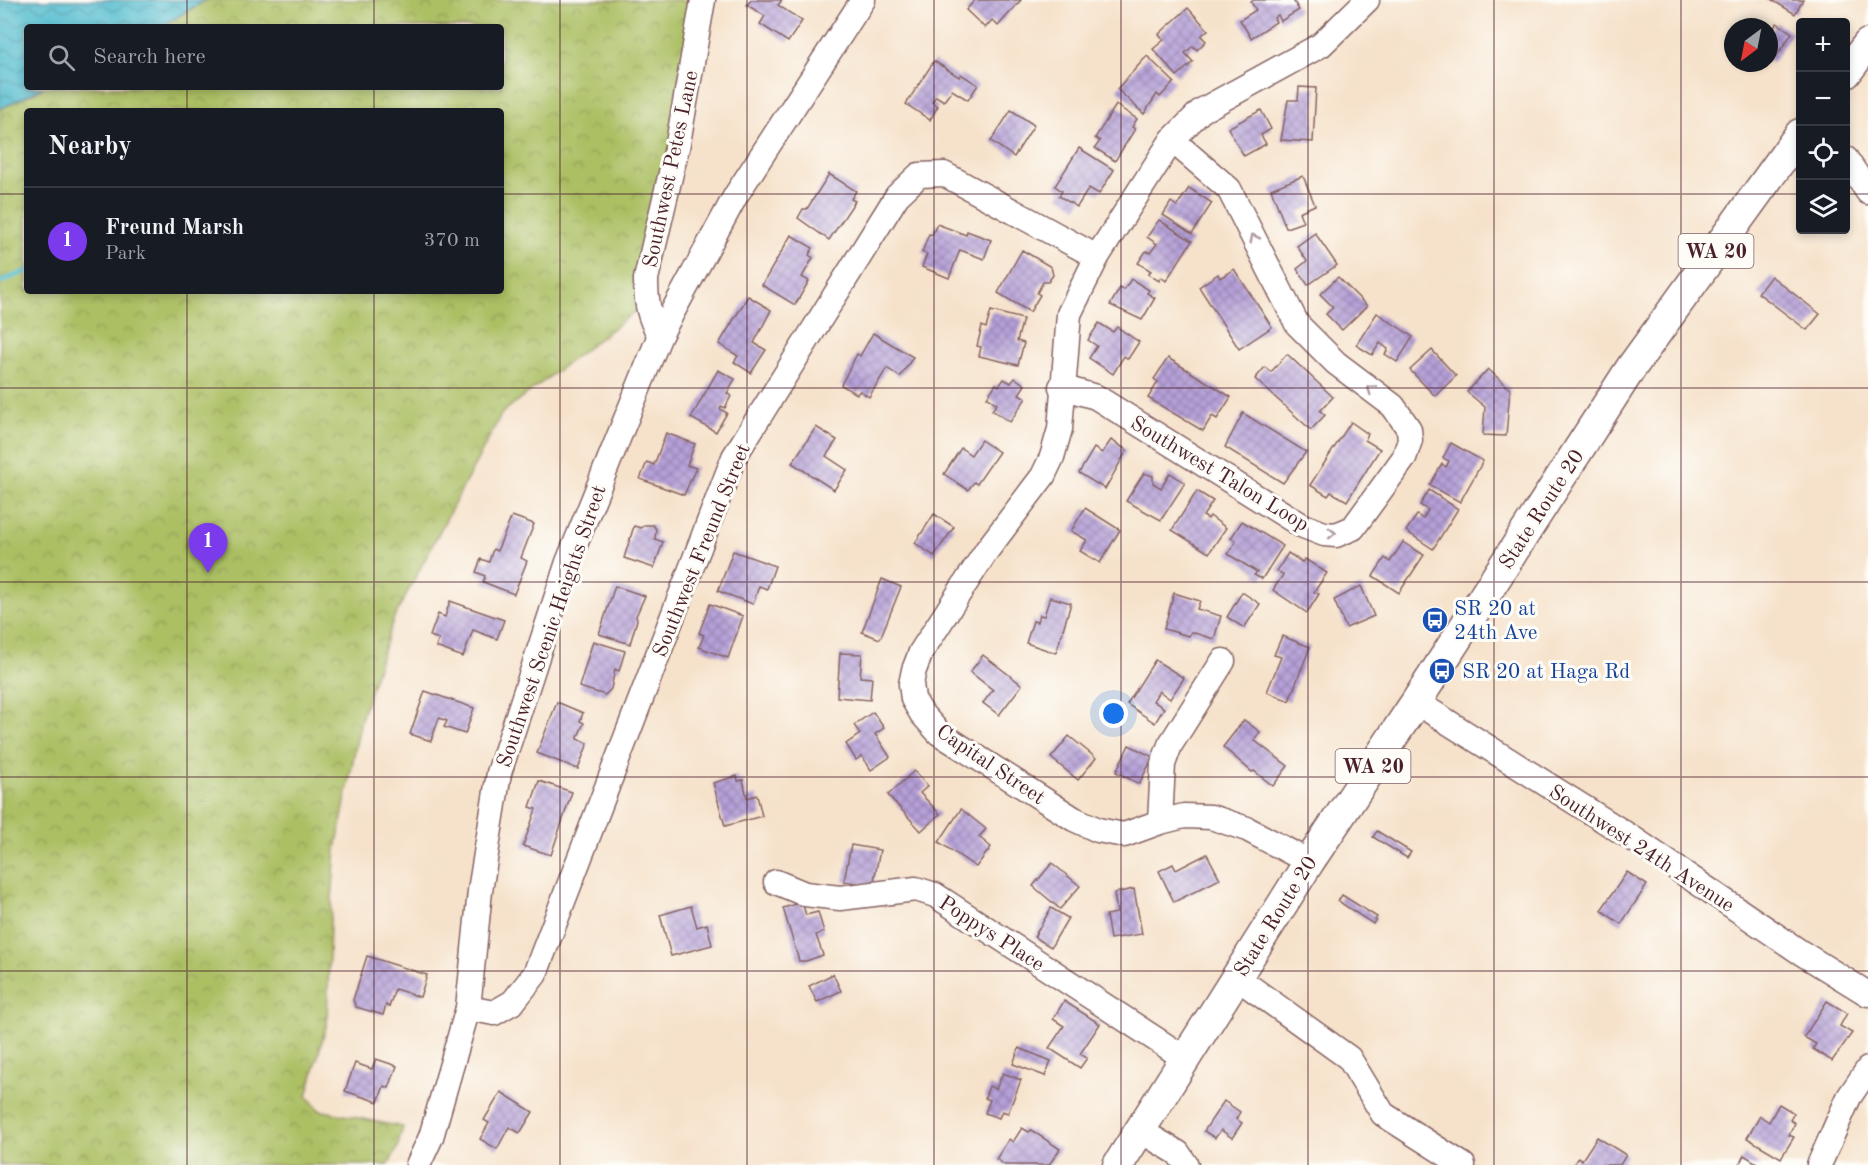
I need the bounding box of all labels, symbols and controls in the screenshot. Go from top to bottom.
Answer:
north arrow [1724,18,1778,72]
map controls [1796,18,1850,234]
button: + [1796,18,1850,72]
search box [24,24,504,90]
icon: search [45,41,78,74]
text: Search here [93,46,206,68]
street label: Southwest Petes Lane [640,69,703,270]
button: − [1796,72,1850,126]
button: locate [1796,126,1850,180]
text: Nearby [48,134,132,160]
button: layers [1796,180,1850,234]
text: Freund Marsh [105,217,244,239]
text: 1 [62,231,73,251]
text: 370 m [424,231,480,251]
one-way arrow [1250,234,1262,245]
road number: WA 20 [1678,234,1754,268]
text: Park [105,244,146,264]
one-way arrow [1367,385,1378,396]
street label: Southwest Talon Loop [1126,413,1312,536]
street label: Southwest Freund Street [650,441,755,660]
street label: State Route 20 [1496,446,1589,573]
street label: Southwest Scenic Heights Street [494,483,611,770]
pin: 1 [188,524,228,573]
one-way arrow [1328,527,1337,539]
place label: SR 20 at 24th Ave [1454,599,1538,644]
bus stop icon: SR 20 at 24th Ave [1420,605,1450,635]
bus stop icon: SR 20 at Haga Rd [1427,656,1457,686]
place label: SR 20 at Haga Rd [1462,662,1630,683]
your location [1099,699,1128,728]
street label: Capital Street [932,721,1048,809]
road number: WA 20 [1336,749,1410,783]
street label: Southwest 24th Avenue [1545,782,1738,917]
street label: State Route 20 [1231,853,1322,981]
street label: Poppys Place [935,893,1047,976]

